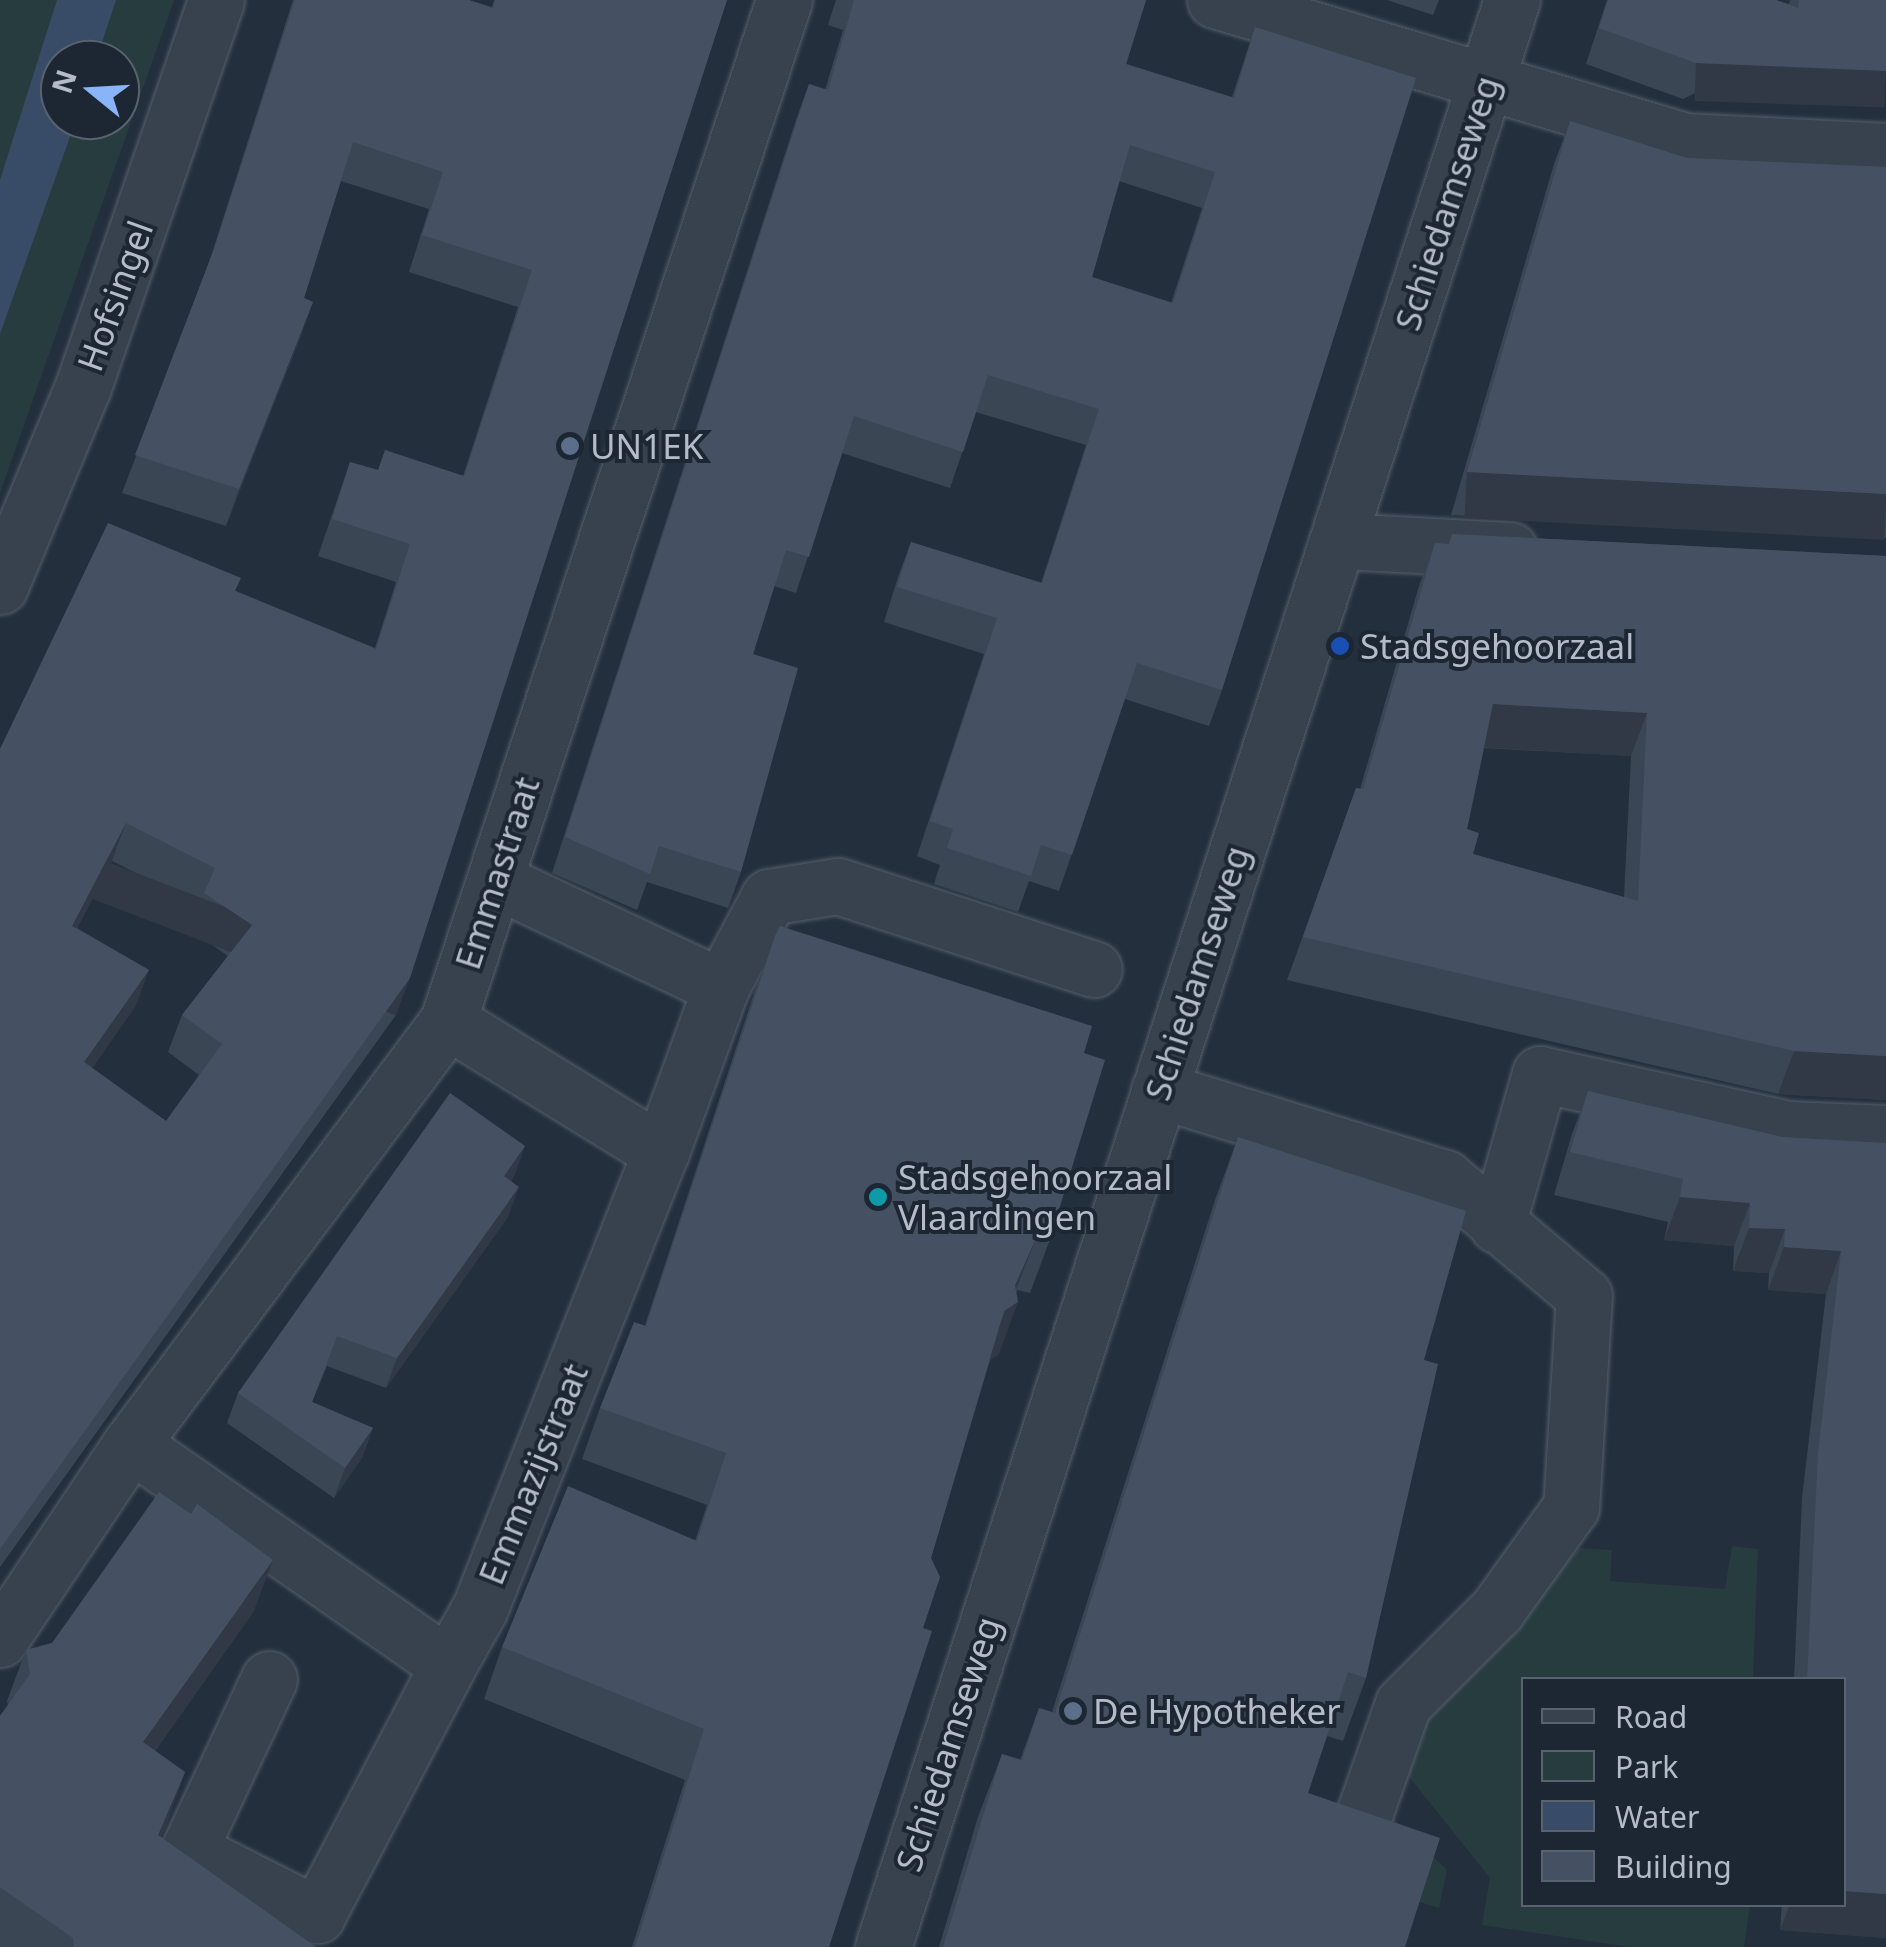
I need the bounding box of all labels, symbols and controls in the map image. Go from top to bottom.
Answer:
north arrow [40,40,140,140]
text: N [42,65,85,98]
street label: Schiedamseweg [1386,71,1508,335]
street label: Hofsingel [68,215,162,377]
place label: UN1EK [590,425,703,467]
marker: UN1EK [559,435,581,457]
place label: Stadsgehoorzaal [1360,625,1634,667]
marker: Stadsgehoorzaal [1329,635,1351,657]
street label: Emmastraat [446,772,548,974]
street label: Schiedamseweg [1136,841,1258,1105]
place label: Stadsgehoorzaal Vlaardingen [898,1156,1172,1238]
marker: Stadsgehoorzaal Vlaardingen [867,1186,889,1208]
street label: Emmazijstraat [470,1358,596,1590]
street label: Schiedamseweg [887,1612,1009,1876]
legend [1521,1677,1846,1907]
place label: De Hypotheker [1093,1690,1341,1732]
text: Road [1615,1696,1687,1737]
marker: De Hypotheker [1062,1700,1084,1722]
text: Park [1615,1746,1678,1787]
text: Water [1615,1796,1699,1837]
text: Building [1615,1846,1732,1887]

